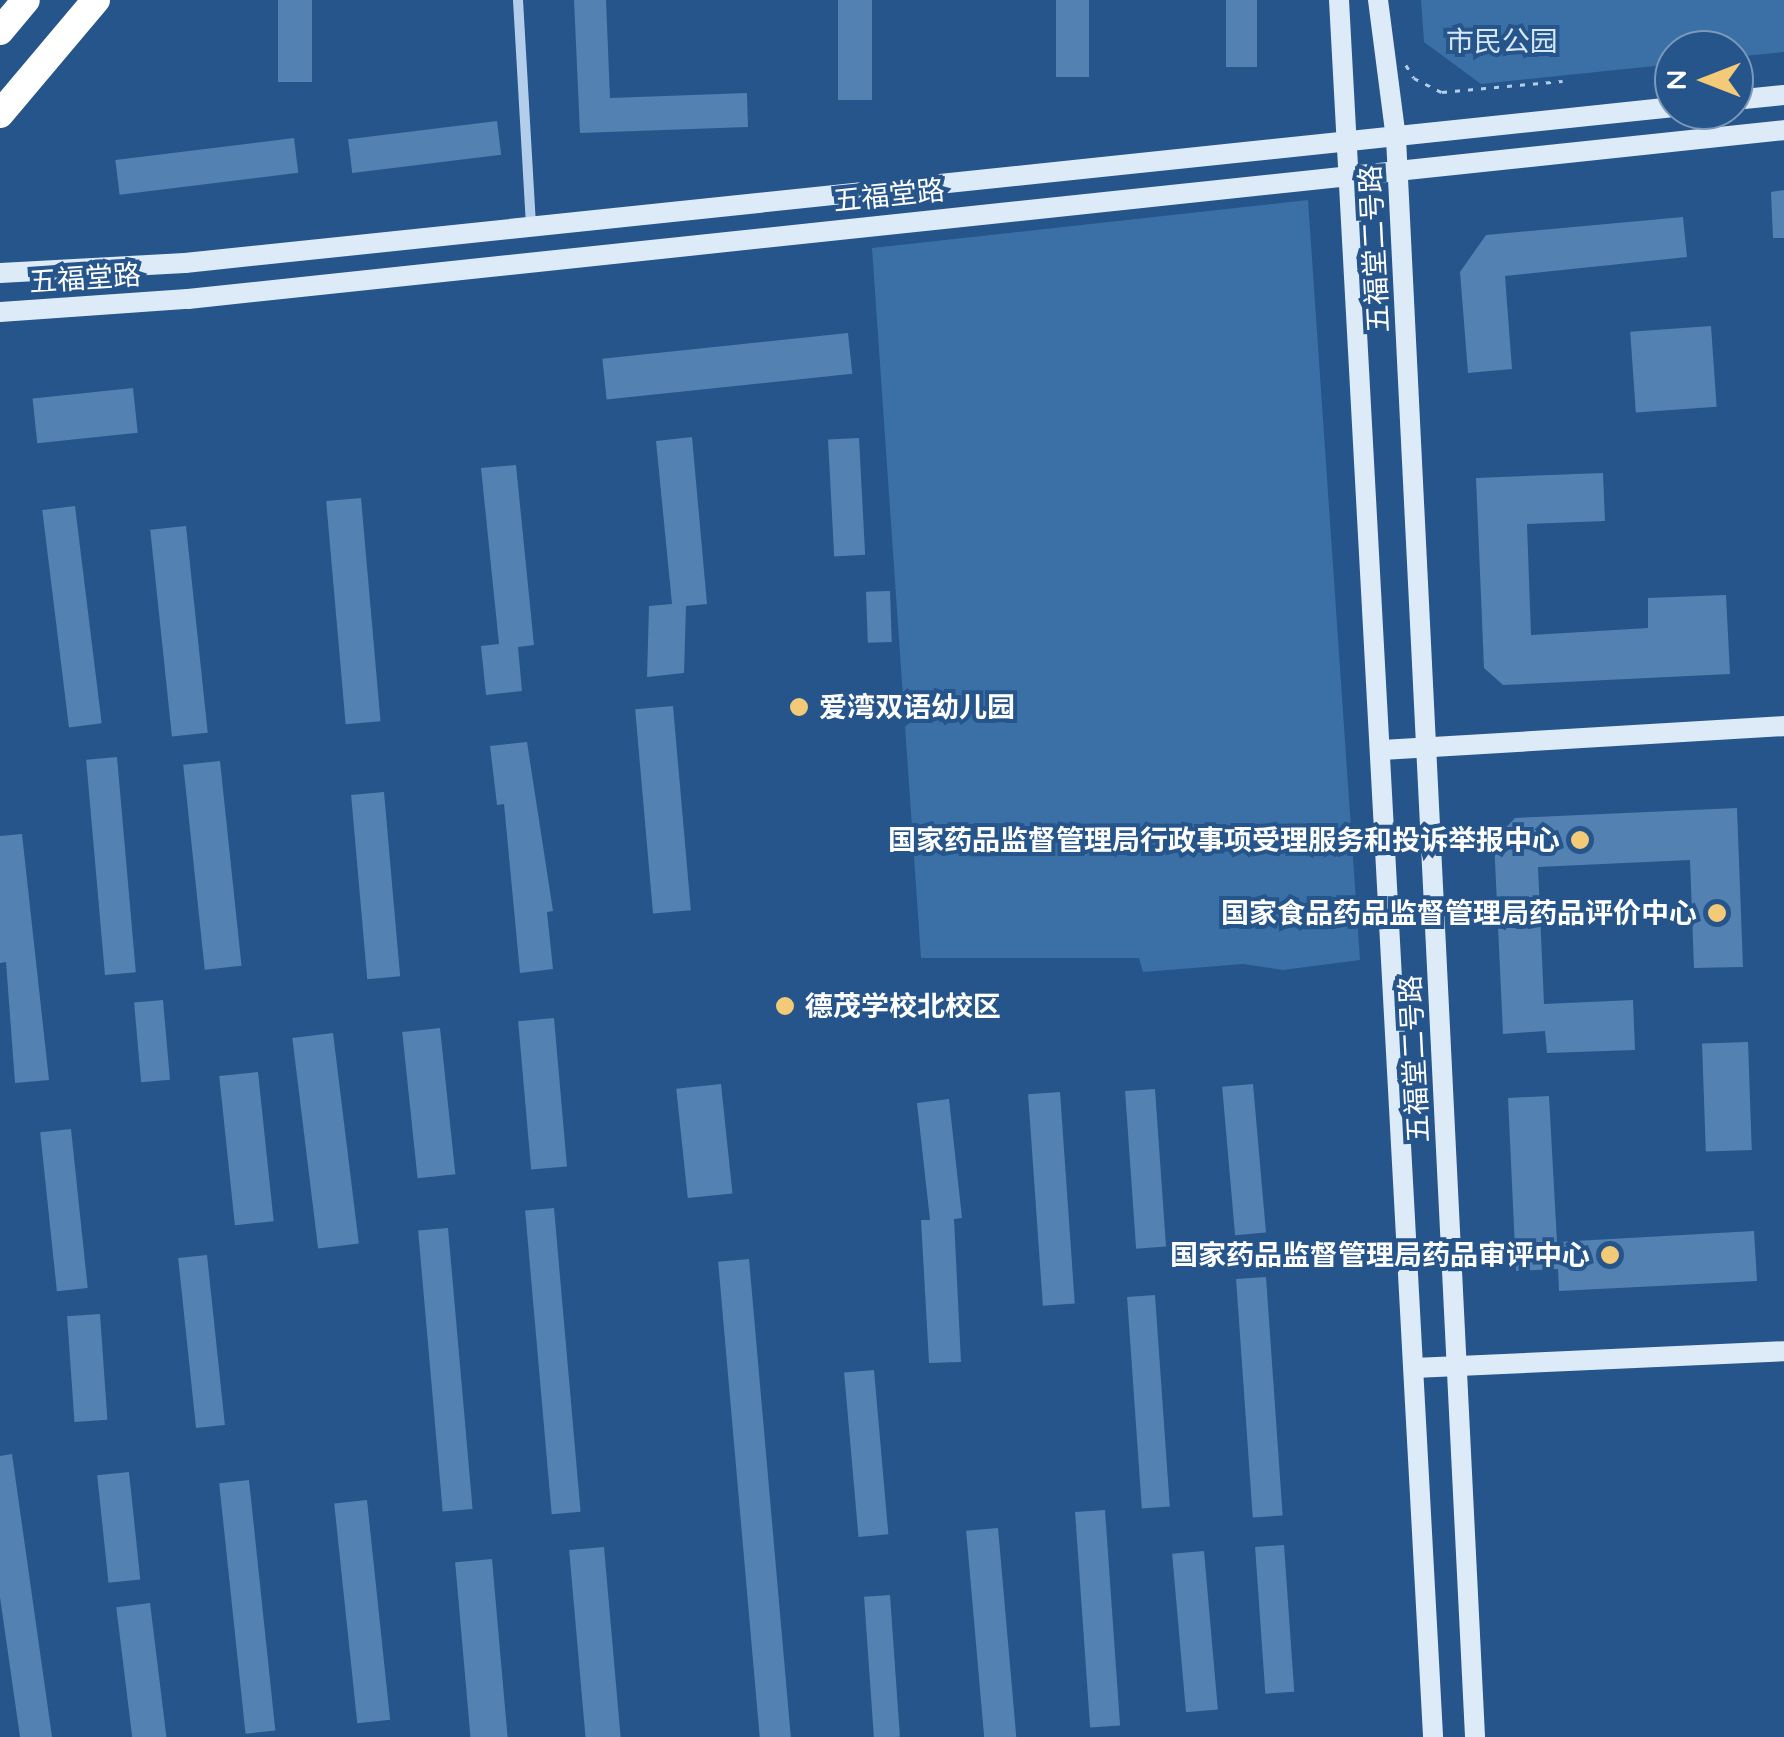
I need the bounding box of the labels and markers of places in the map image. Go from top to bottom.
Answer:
place label: 爱湾双语幼儿园 [819,690,1015,724]
marker: 爱湾双语幼儿园 [788,696,810,718]
place label: 国家药品监督管理局行政事项受理服务和投诉举报中心 [888,823,1560,857]
marker: 国家药品监督管理局行政事项受理服务和投诉举报中心 [1569,829,1591,851]
place label: 国家食品药品监督管理局药品评价中心 [1221,896,1697,930]
marker: 国家食品药品监督管理局药品评价中心 [1706,902,1728,924]
place label: 德茂学校北校区 [805,989,1001,1023]
marker: 德茂学校北校区 [774,995,796,1017]
place label: 国家药品监督管理局药品审评中心 [1170,1238,1590,1272]
marker: 国家药品监督管理局药品审评中心 [1599,1244,1621,1266]

